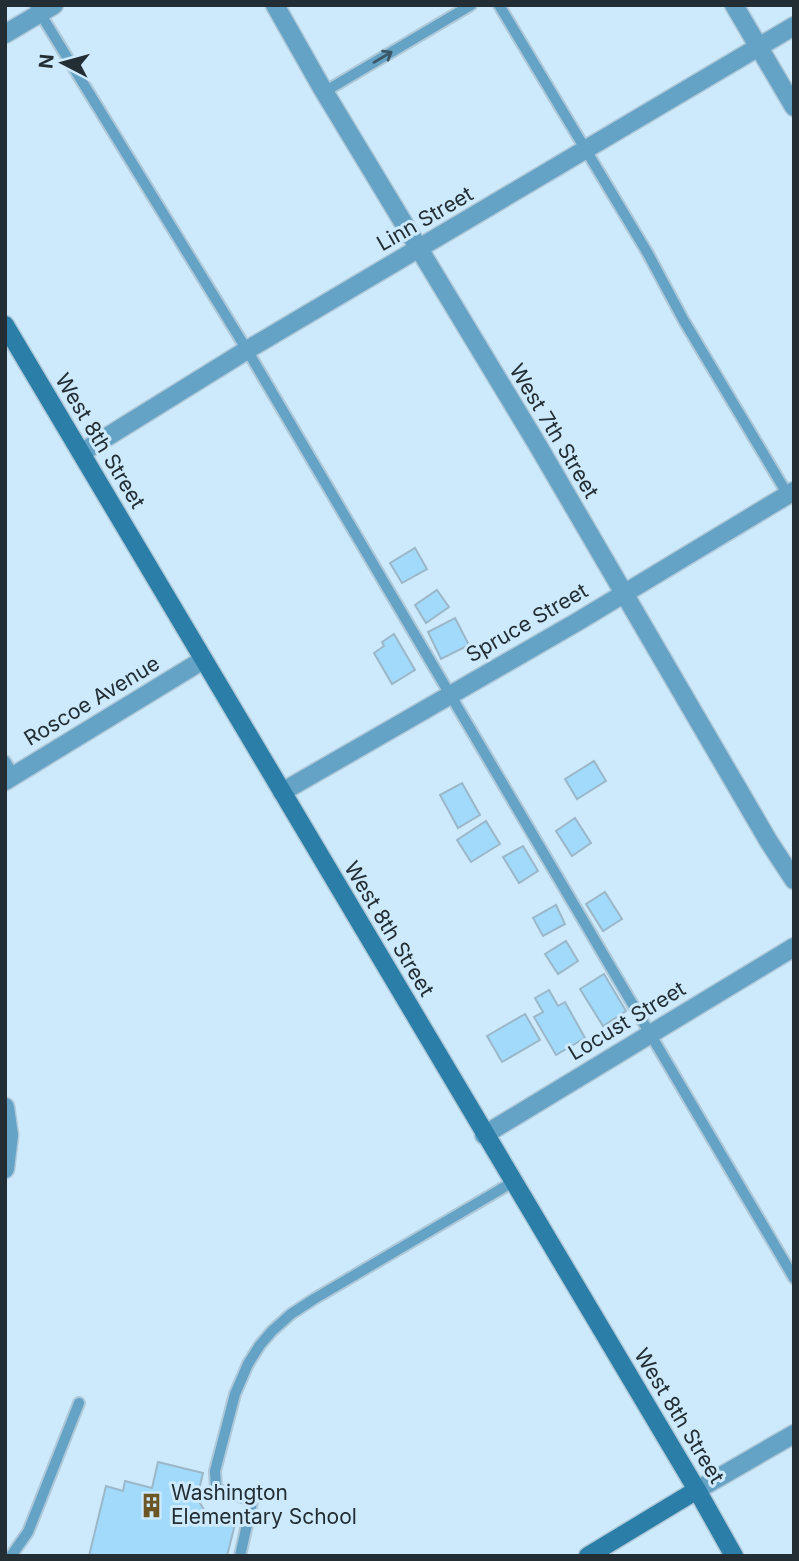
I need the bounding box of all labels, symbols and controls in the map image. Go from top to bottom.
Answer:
north arrow [28,28,98,98]
one-way arrow [372,50,393,63]
text: N [34,53,59,70]
street label: Linn Street [372,181,477,256]
street label: West 7th Street [505,359,604,502]
street label: West 8th Street [50,369,151,513]
street label: Spruce Street [462,578,592,667]
street label: Roscoe Avenue [20,650,164,751]
street label: West 8th Street [339,857,440,1001]
street label: Locust Street [564,976,690,1065]
street label: West 8th Street [629,1344,730,1488]
place label: Washington Elementary School [171,1480,357,1529]
building icon: Washington Elementary School [137,1491,165,1519]

